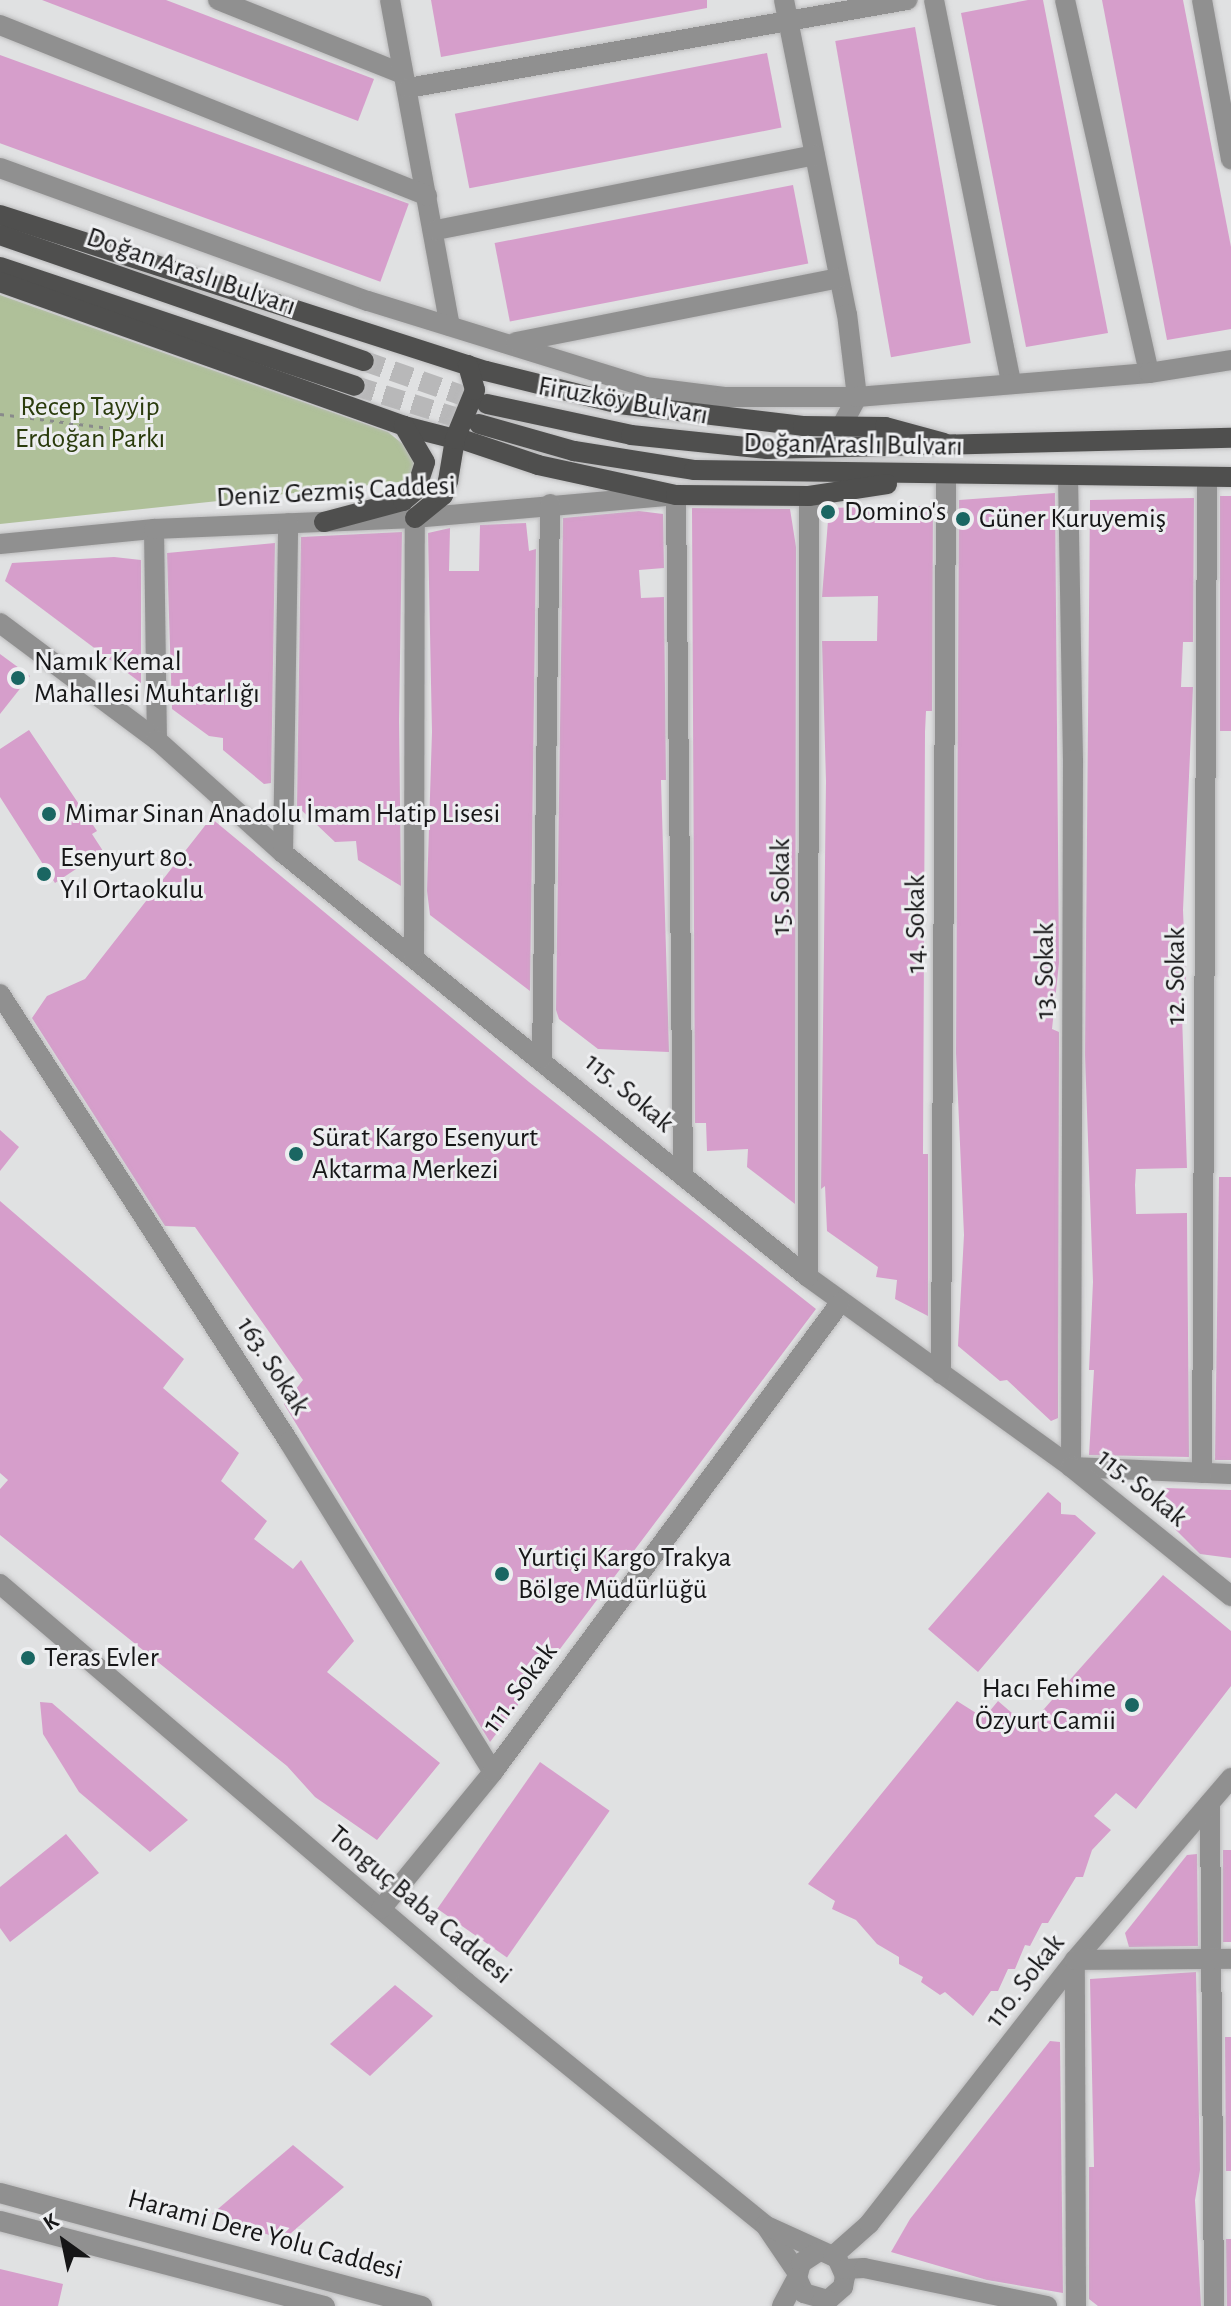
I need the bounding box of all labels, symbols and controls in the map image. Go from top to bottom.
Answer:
street label: Doğan Araslı Bulvarı [82,220,300,324]
street label: Firuzköy Bulvarı [535,370,711,432]
park label: Recep Tayyip Erdoğan Parkı [15,390,165,456]
street label: Doğan Araslı Bulvarı [743,426,963,464]
street label: Deniz Gezmiş Caddesi [215,469,457,515]
place label: Domino's [844,495,946,529]
place label: Güner Kuruyemiş [979,502,1166,536]
marker: Domino's [819,503,837,521]
marker: Güner Kuruyemiş [954,510,972,528]
place label: Namık Kemal Mahallesi Muhtarlığı [34,645,260,711]
marker: Namık Kemal Mahallesi Muhtarlığı [9,669,27,687]
place label: Mimar Sinan Anadolu İmam Hatip Lisesi [65,797,500,831]
marker: Mimar Sinan Anadolu İmam Hatip Lisesi [40,805,58,823]
street label: 15. Sokak [764,839,798,935]
place label: Esenyurt 80. Yıl Ortaokulu [60,841,203,907]
marker: Esenyurt 80. Yıl Ortaokulu [35,865,53,883]
street label: 14. Sokak [899,875,933,973]
street label: 13. Sokak [1028,923,1062,1019]
street label: 12. Sokak [1159,927,1193,1025]
street label: 115. Sokak [577,1046,681,1140]
place label: Sürat Kargo Esenyurt Aktarma Merkezi [312,1121,538,1187]
marker: Sürat Kargo Esenyurt Aktarma Merkezi [287,1145,305,1163]
street label: 163. Sokak [229,1311,317,1421]
street label: 115. Sokak [1090,1441,1194,1535]
place label: Yurtiçi Kargo Trakya Bölge Müdürlüğü [518,1541,731,1607]
marker: Yurtiçi Kargo Trakya Bölge Müdürlüğü [493,1565,511,1583]
street label: 111. Sokak [475,1636,565,1740]
place label: Teras Evler [44,1641,159,1675]
marker: Teras Evler [19,1649,37,1667]
place label: Hacı Fehime Özyurt Camii [975,1672,1116,1738]
marker: Hacı Fehime Özyurt Camii [1123,1696,1141,1714]
street label: Tonguç Baba Caddesi [321,1818,519,1992]
street label: 110. Sokak [978,1928,1072,2034]
street label: Harami Dere Yolu Caddesi [124,2182,406,2288]
north arrow [24,2202,104,2282]
text: K [40,2209,62,2235]

